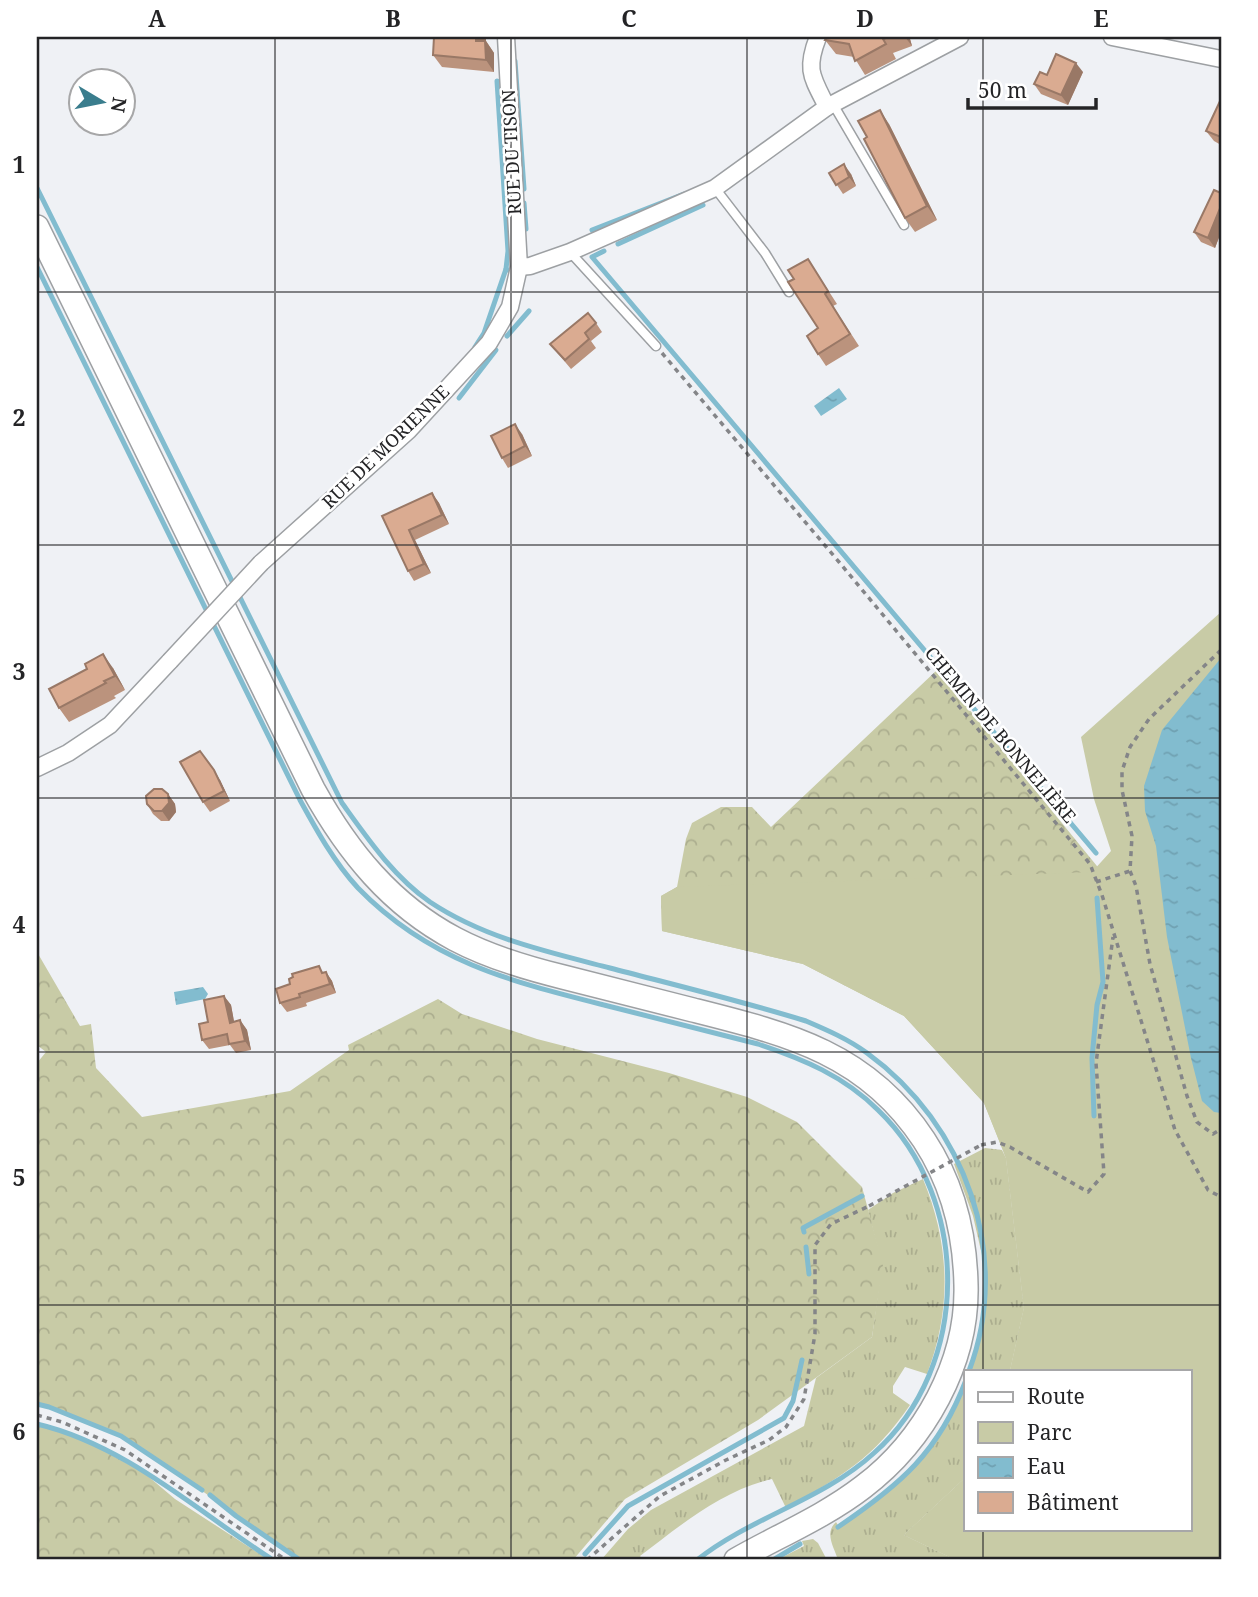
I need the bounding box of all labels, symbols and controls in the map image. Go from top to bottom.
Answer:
text: A [148,2,166,34]
text: B [385,2,401,34]
text: C [621,2,637,34]
text: D [856,2,874,34]
text: E [1093,2,1109,34]
north arrow [66,66,136,136]
scale bar [968,66,1095,110]
text: 50 m [978,76,1027,104]
street label: RUE DU TISON [496,88,526,215]
text: N [105,95,133,115]
text: 1 [13,148,26,180]
street label: RUE DE MORIENNE [317,379,454,513]
text: 2 [13,401,26,433]
street label: CHEMIN DE BONNELIÈRE [920,641,1082,828]
text: 3 [13,655,26,687]
text: 4 [13,908,26,940]
text: 5 [13,1161,26,1193]
legend [964,1370,1192,1530]
text: Route [1027,1382,1085,1410]
text: 6 [13,1415,26,1447]
text: Parc [1027,1418,1072,1446]
text: Eau [1027,1452,1065,1480]
text: Bâtiment [1027,1488,1119,1516]

